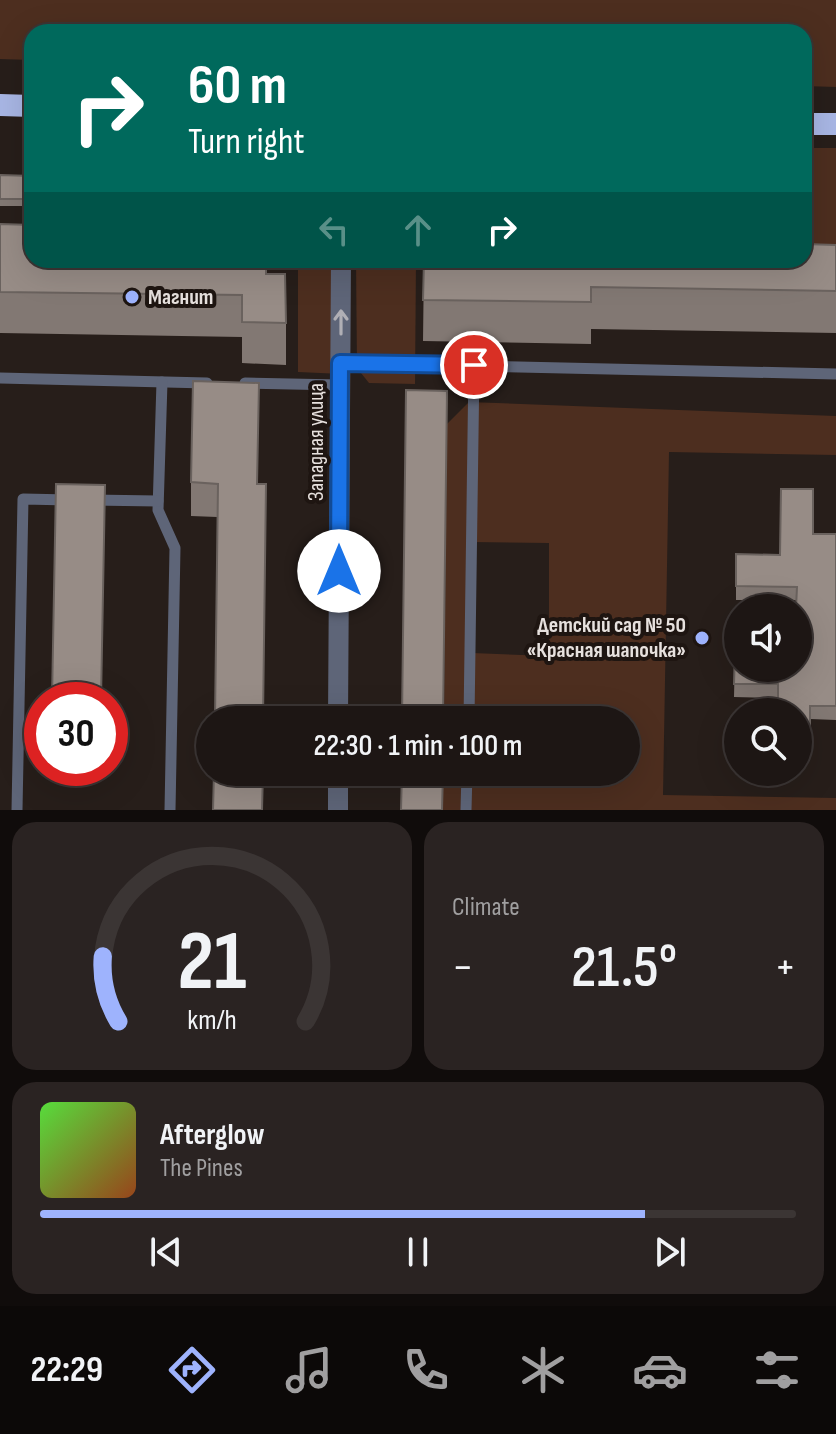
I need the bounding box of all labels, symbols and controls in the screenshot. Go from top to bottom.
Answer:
text: 60 m [188,53,287,120]
icon: right [56,56,160,160]
text: Turn right [188,121,305,164]
icon: left [312,208,356,252]
icon: ahead [396,208,440,252]
icon: right [480,208,524,252]
place label: Магнит [148,284,213,311]
marker: Магнит [123,288,141,306]
one-way arrow [333,309,349,336]
pin [440,331,508,399]
icon: arrive [452,343,496,387]
street label: Западная улица [303,383,330,501]
position arrow [297,529,381,613]
map controls [724,594,812,786]
button: sound [724,594,812,682]
place label: Детский сад № 50 «Красная шапочка» [527,612,686,664]
marker: Детский сад № 50 «Красная шапочка» [693,629,711,647]
speed limit sign: 30 [24,682,128,786]
button: search [724,698,812,786]
text: 22:30 · 1 min · 100 m [314,728,522,764]
text: Climate [452,892,520,923]
text: 21 [177,913,247,1013]
text: 21.5° [571,932,677,1004]
text: − [452,941,474,994]
text: + [774,941,796,994]
text: km/h [187,1003,237,1038]
text: Afterglow [160,1117,265,1153]
text: The Pines [160,1153,243,1184]
icon: previous [144,1230,188,1274]
icon: pause [396,1230,440,1274]
icon: next [648,1230,692,1274]
icon: directions [164,1342,220,1398]
icon: music [281,1342,337,1398]
icon: phone [398,1342,454,1398]
icon: climate [515,1342,571,1398]
icon: car [632,1342,688,1398]
icon: filters [749,1342,805,1398]
text: 22:29 [31,1349,103,1392]

